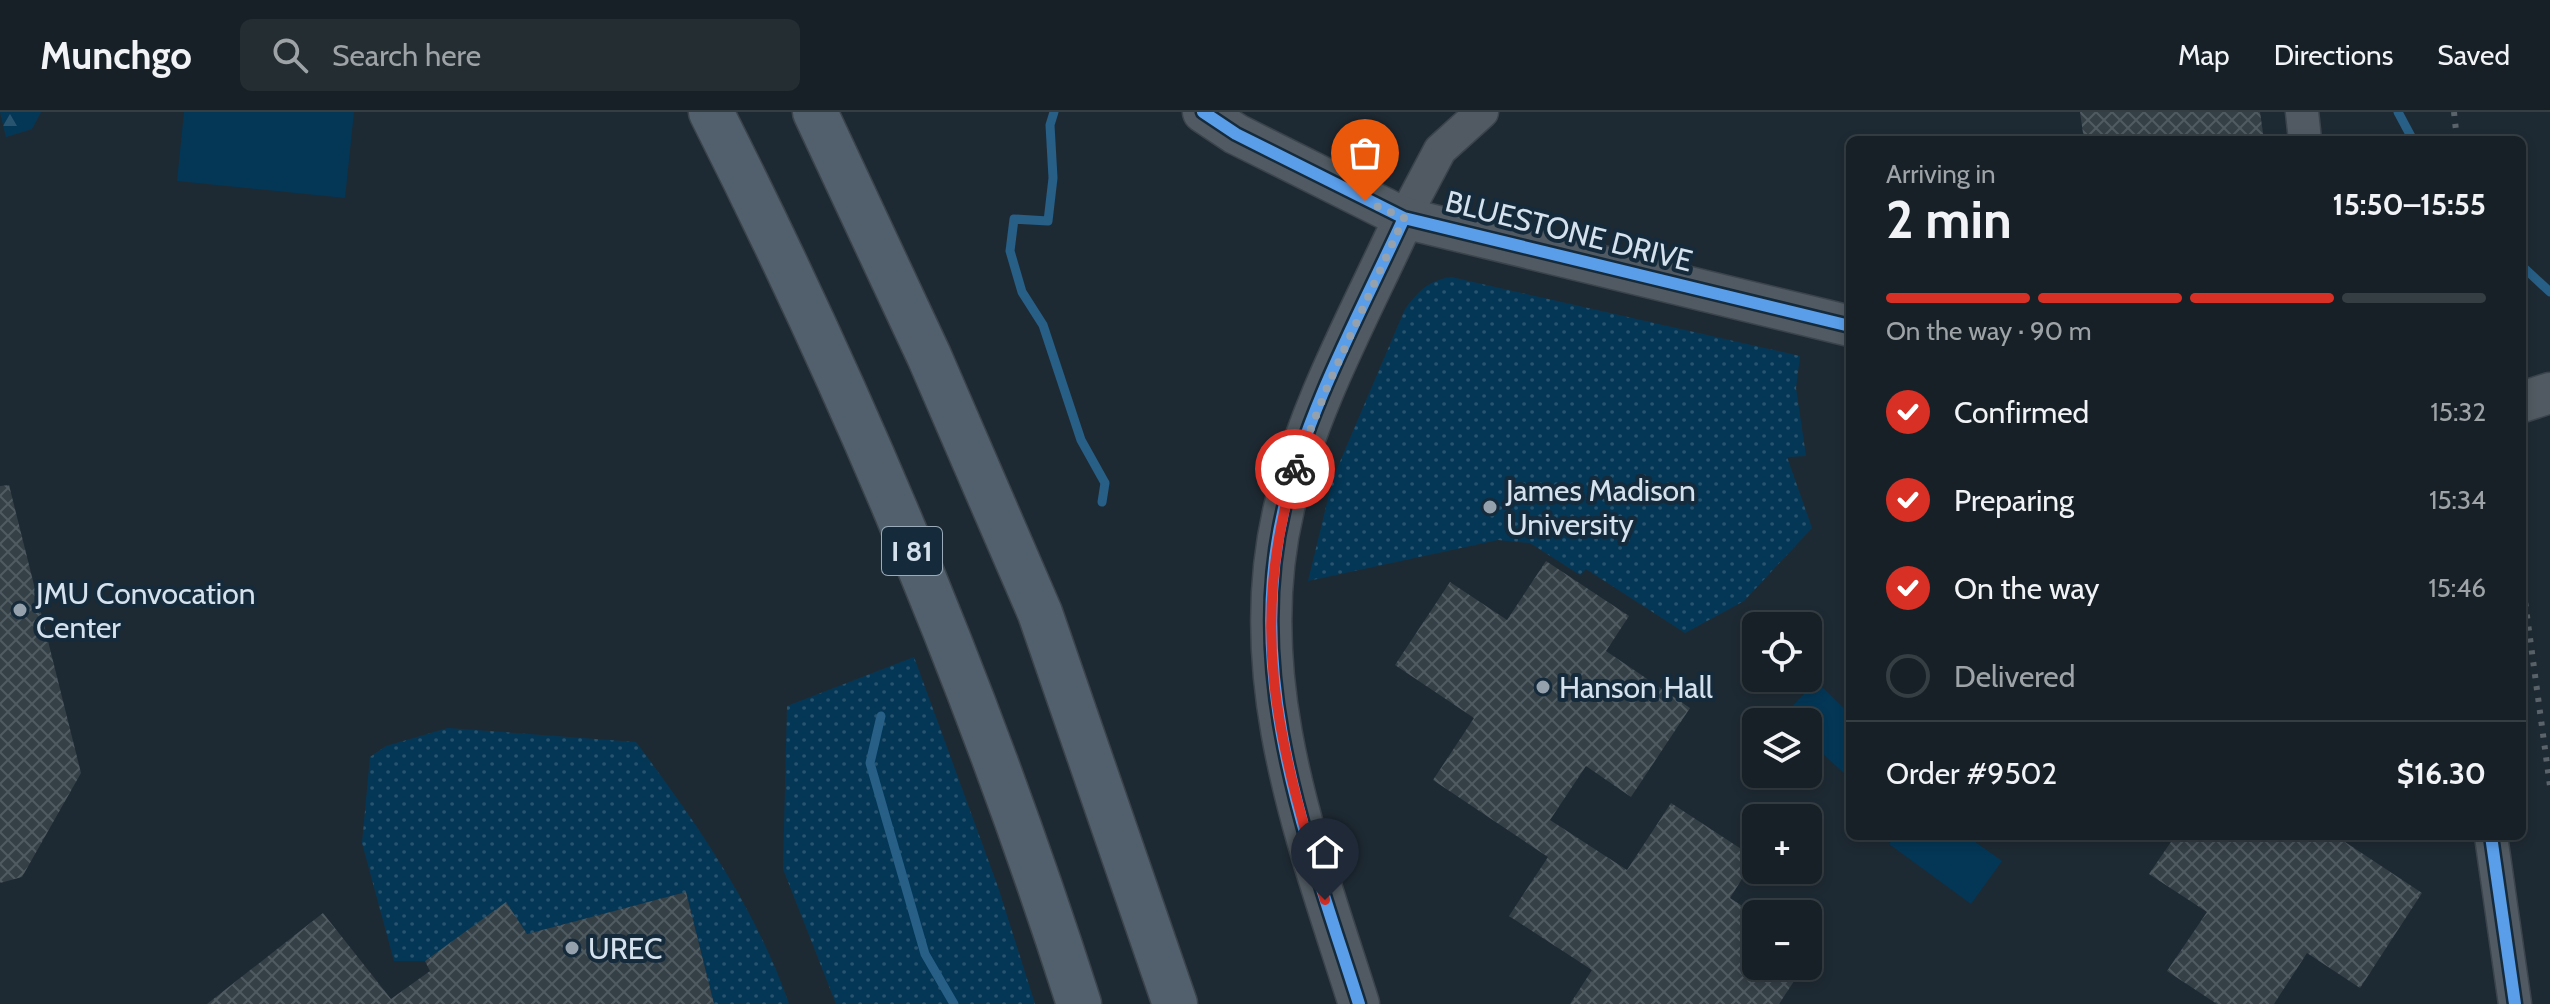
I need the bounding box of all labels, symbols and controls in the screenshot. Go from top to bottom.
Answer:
search box [240,19,800,91]
text: Munchgo [40,32,192,79]
icon: search [268,33,312,77]
text: Search here [332,37,481,74]
text: Map [2178,38,2230,72]
text: Directions [2274,38,2393,72]
text: Saved [2437,38,2510,72]
pin [1331,119,1399,201]
icon: bag [1343,131,1387,175]
text: Arriving in [1886,158,1996,190]
street label: BLUESTONE DRIVE [1441,182,1697,280]
text: 15:50–15:55 [2333,186,2486,223]
text: 2 min [1886,188,2012,251]
text: On the way · 90 m [1886,315,2092,347]
icon: check [1886,390,1930,434]
text: Confirmed [1954,394,2089,431]
text: 15:32 [2430,396,2486,428]
courier [1255,429,1335,509]
icon: bike [1273,447,1317,491]
place label: James Madison University [1505,472,1696,543]
icon: check [1886,478,1930,522]
text: Preparing [1954,482,2074,519]
text: 15:34 [2429,484,2486,516]
marker: James Madison University [1481,498,1499,516]
road number: I 81 [882,527,942,575]
icon: check [1886,566,1930,610]
text: On the way [1954,570,2099,607]
text: 15:46 [2428,572,2486,604]
place label: JMU Convocation Center [35,575,255,646]
marker: JMU Convocation Center [11,601,29,619]
map controls [1742,612,1822,980]
button: locate [1742,612,1822,692]
text: Delivered [1954,658,2075,695]
place label: Hanson Hall [1559,669,1713,706]
marker: Hanson Hall [1534,678,1552,696]
button: layers [1742,708,1822,788]
text: Order #9502 [1886,755,2057,792]
text: $16.30 [2397,755,2486,792]
button: + [1742,804,1822,884]
pin [1291,818,1359,900]
icon: home [1303,830,1347,874]
button: − [1742,900,1822,980]
place label: UREC [588,930,663,967]
marker: UREC [563,939,581,957]

